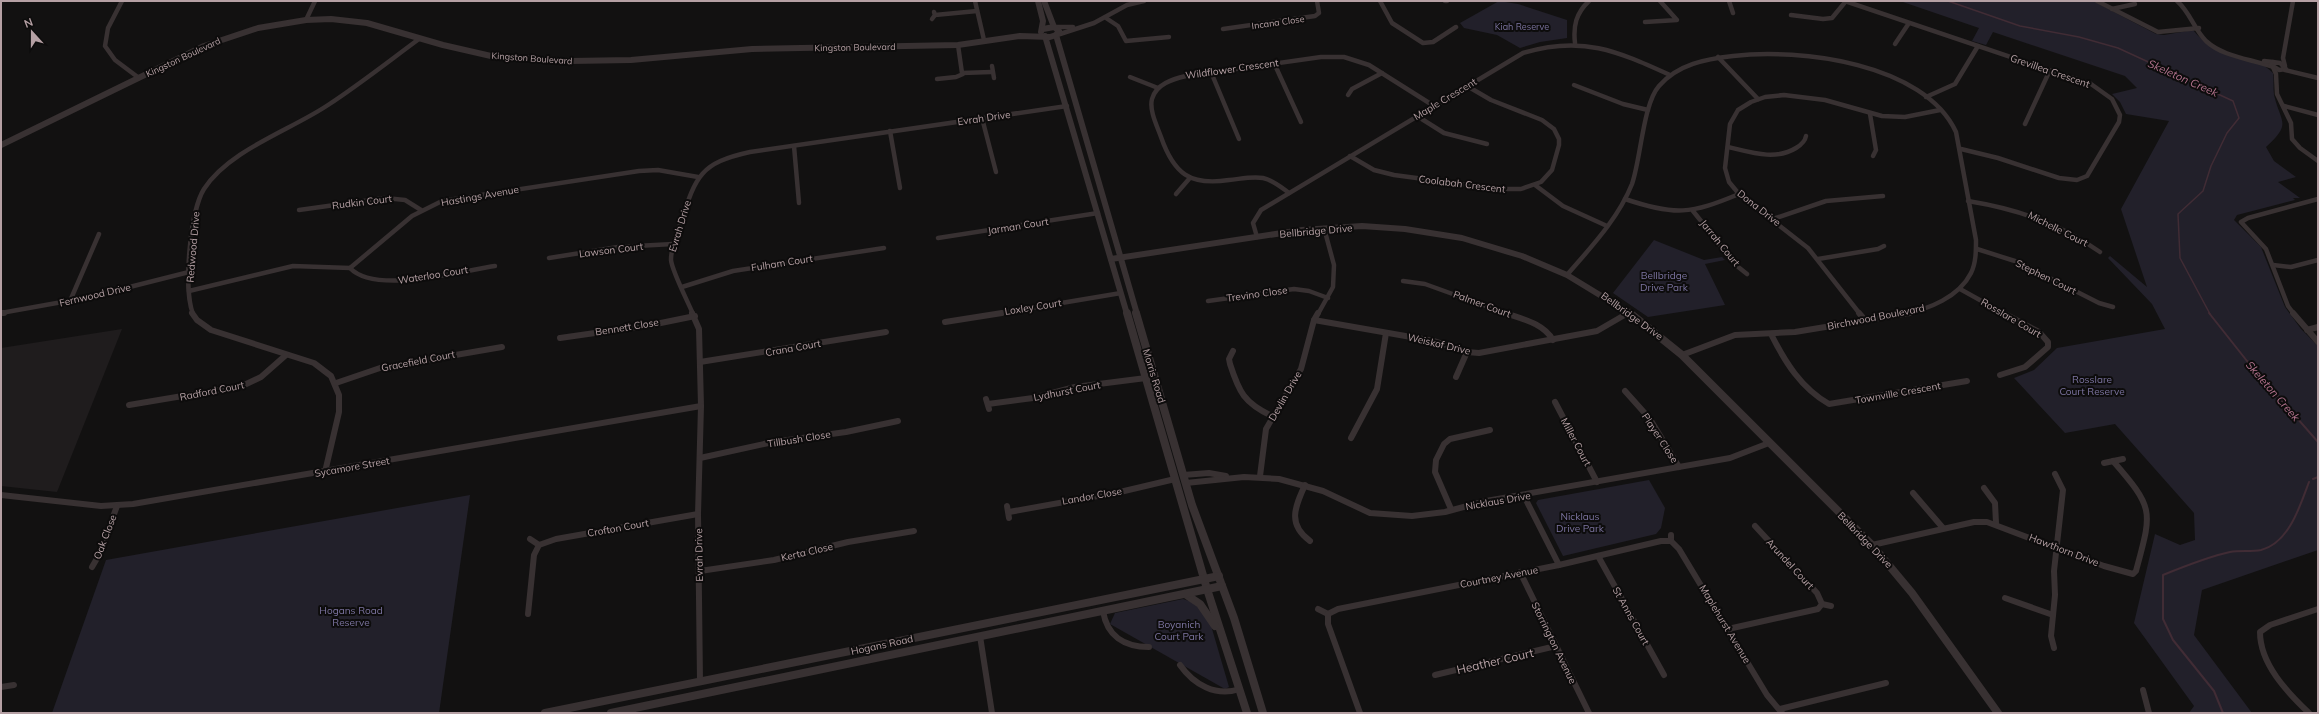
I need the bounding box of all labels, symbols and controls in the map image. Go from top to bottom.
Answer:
north arrow [12,12,52,52]
street label: Incana Close [1251,13,1305,31]
text: N [22,15,35,31]
park label: Kiah Reserve [1495,21,1549,32]
street label: Kingston Boulevard [144,35,222,79]
street label: Kingston Boulevard [814,41,896,53]
street label: Kingston Boulevard [491,50,573,66]
street label: Grevillea Crescent [2009,51,2092,91]
street label: Wildflower Crescent [1185,56,1280,82]
water label: Skeleton Creek [2146,56,2221,100]
street label: Maple Crescent [1411,75,1479,123]
street label: Evrah Drive [957,108,1011,128]
street label: Coolabah Crescent [1418,172,1507,196]
street label: Hastings Avenue [440,183,520,209]
street label: Dona Drive [1735,187,1783,229]
street label: Rudkin Court [331,192,393,212]
street label: Evrah Drive [666,199,694,253]
street label: Michelle Court [2026,208,2091,250]
street label: Redwood Drive [183,211,203,283]
street label: Jarman Court [987,215,1050,237]
street label: Jarrah Court [1697,217,1743,269]
street label: Bellbridge Drive [1279,221,1353,241]
street label: Lawson Court [578,240,644,260]
street label: Fulham Court [750,252,814,274]
street label: Stephen Court [2013,257,2079,298]
street label: Waterloo Court [397,263,469,287]
park label: Bellbridge Drive Park [1640,269,1689,294]
street label: Fernwood Drive [58,280,132,310]
street label: Trevino Close [1226,283,1288,305]
street label: Palmer Court [1451,288,1513,321]
street label: Bellbridge Drive [1599,289,1665,343]
street label: Rosslare Court [1978,295,2044,341]
street label: Loxley Court [1004,296,1063,318]
street label: Birchwood Boulevard [1826,301,1926,333]
street label: Bennett Close [594,316,660,338]
street label: Weiskof Drive [1406,330,1472,358]
street label: Crana Court [764,337,822,359]
street label: Gracefield Court [380,347,456,375]
street label: Morris Road [1140,347,1168,405]
water label: Skeleton Creek [2243,358,2303,424]
street label: Devlin Drive [1265,369,1305,423]
park label: Rosslare Court Reserve [2059,373,2125,398]
street label: Radford Court [179,378,246,404]
street label: Lydhurst Court [1032,378,1102,404]
street label: Townville Crescent [1854,379,1942,407]
street label: Player Close [1639,411,1681,465]
street label: Miller Court [1558,416,1594,469]
street label: Tillbush Close [767,428,831,450]
street label: Sycamore Street [313,454,391,480]
street label: Landor Close [1061,484,1123,508]
street label: Nicklaus Drive [1464,489,1532,513]
street label: Bellbridge Drive [1835,509,1895,571]
park label: Nicklaus Drive Park [1556,510,1605,535]
street label: Oak Close [91,513,119,561]
street label: Crofton Court [586,516,650,540]
street label: Evrah Drive [692,528,706,582]
street label: Hawthorn Drive [2027,531,2101,569]
street label: Arundel Court [1763,536,1817,592]
street label: Kerta Close [780,540,834,564]
street label: Courtney Avenue [1459,563,1539,591]
street label: Maplehurst Avenue [1696,582,1754,666]
street label: St Anns Court [1610,585,1653,648]
street label: Storrington Avenue [1529,600,1579,686]
park label: Hogans Road Reserve [319,604,383,629]
park label: Boyanich Court Park [1154,618,1204,643]
street label: Hogans Road [850,632,914,658]
street label: Heather Court [1455,645,1535,677]

